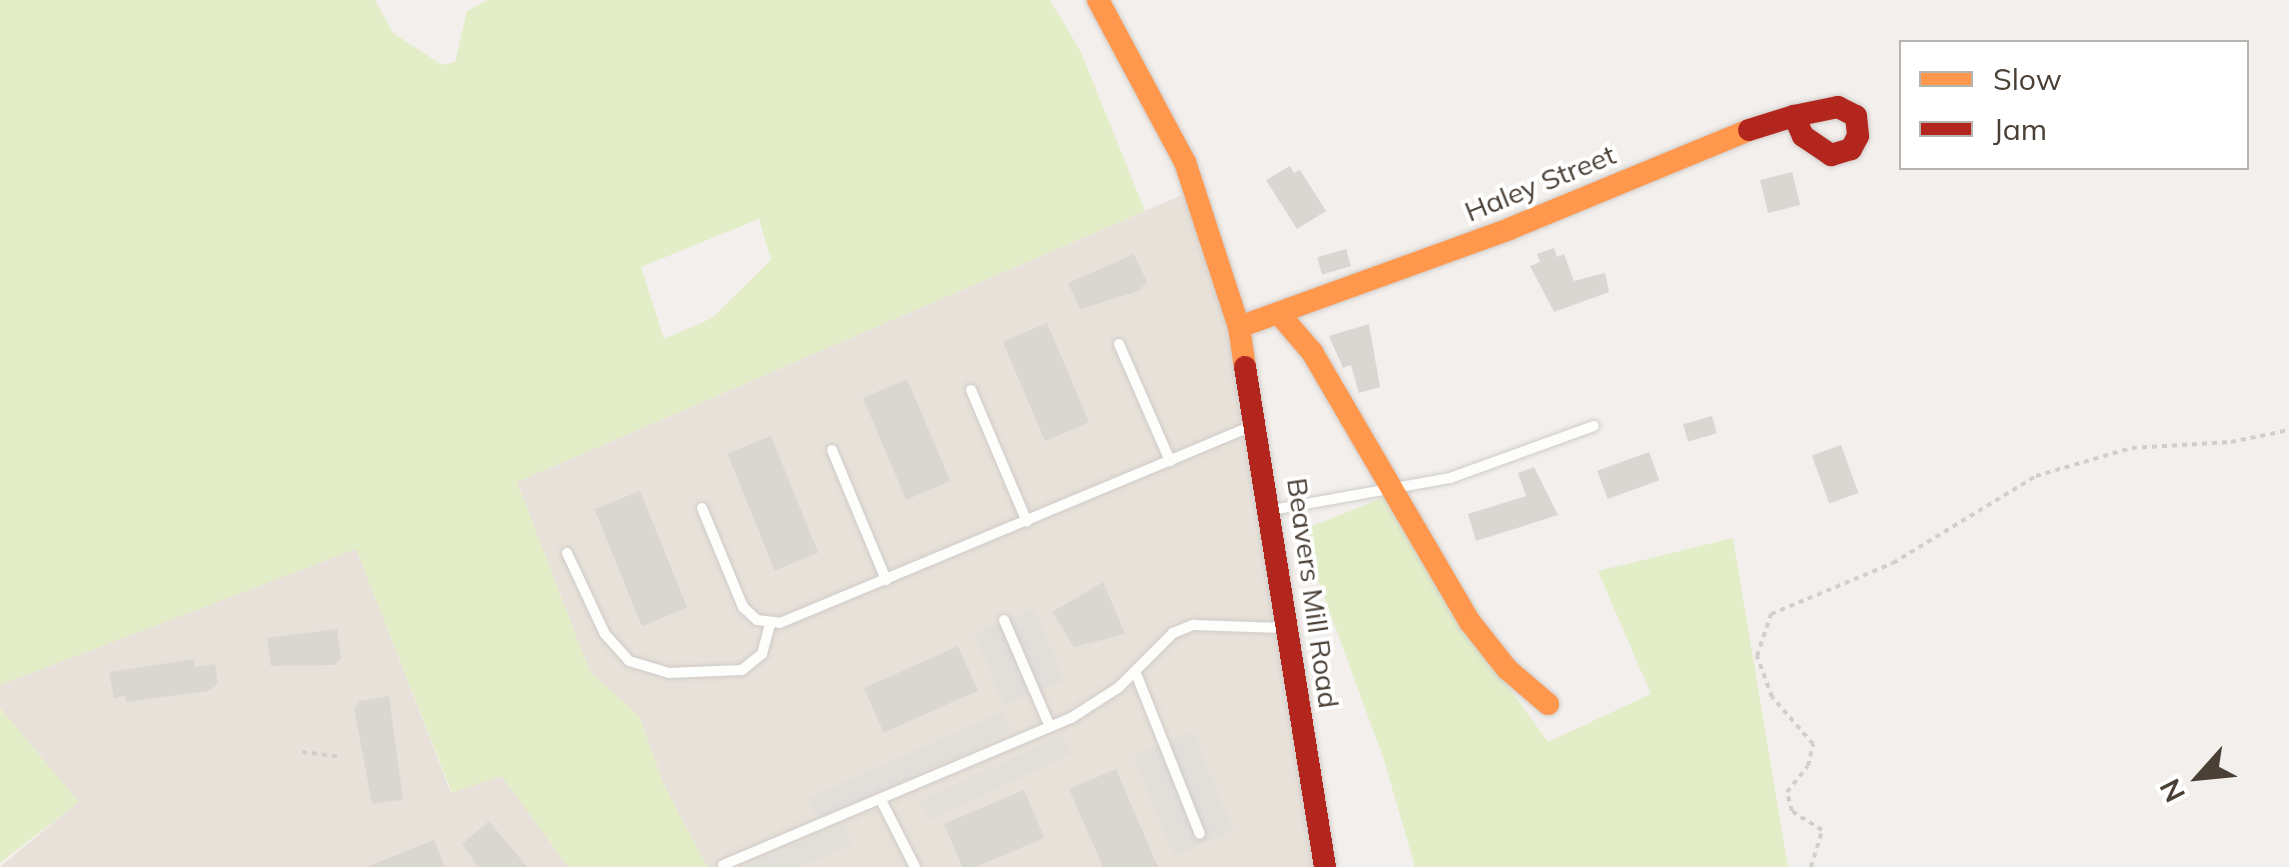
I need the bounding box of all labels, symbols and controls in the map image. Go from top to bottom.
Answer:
legend [1899,40,2249,170]
text: Slow [1993,60,2062,98]
text: Jam [1993,110,2047,148]
street label: Haley Street [1460,138,1620,228]
street label: Beavers Mill Road [1280,476,1346,710]
north arrow [2149,727,2249,827]
text: N [2151,773,2192,808]

